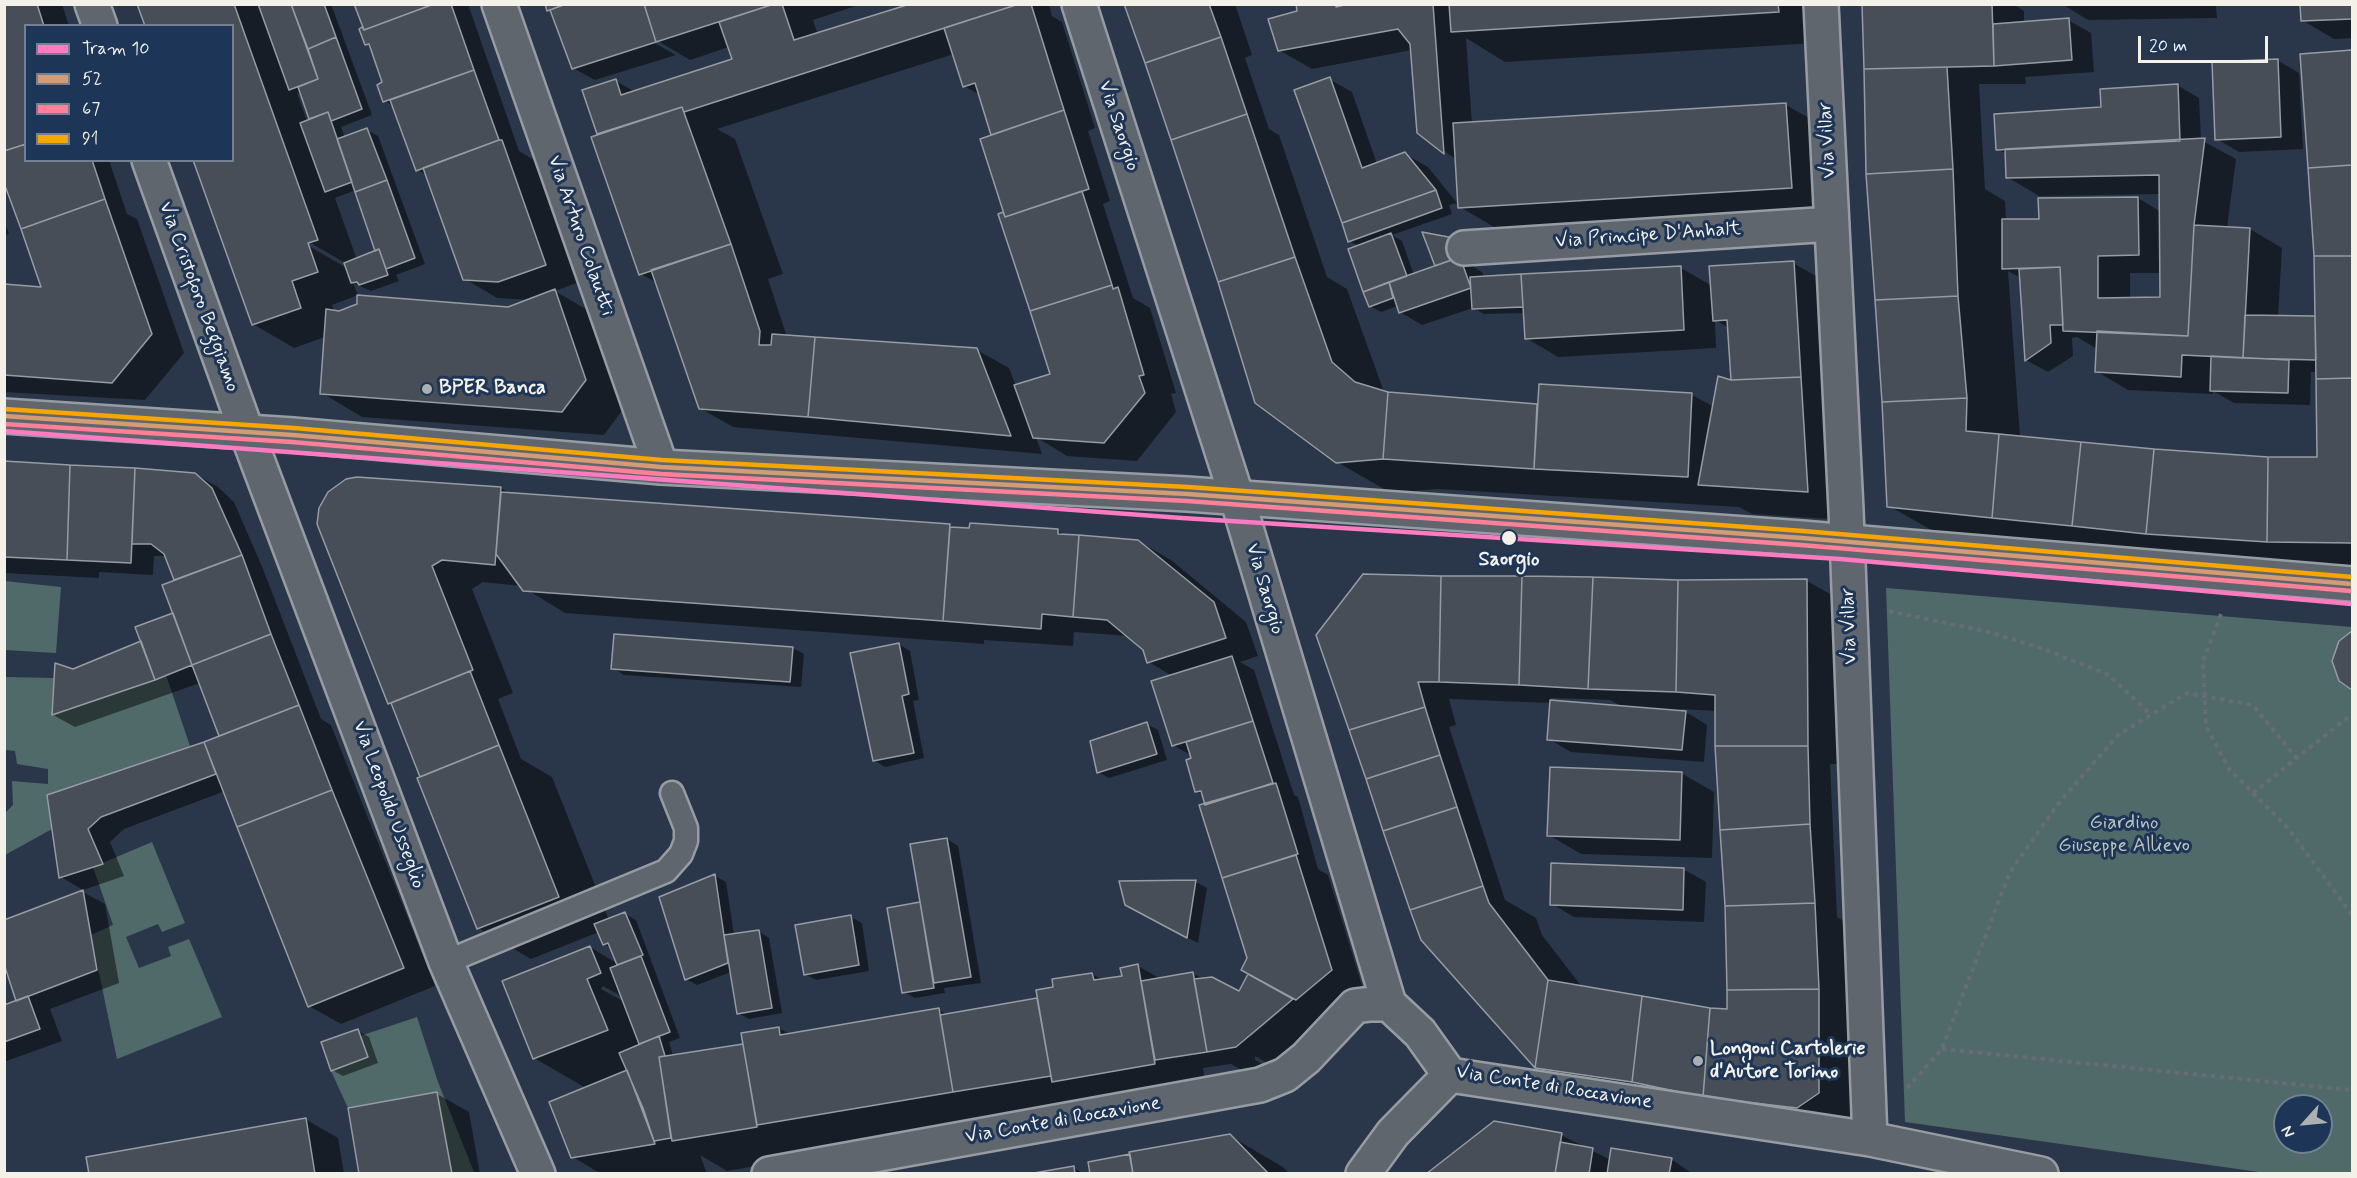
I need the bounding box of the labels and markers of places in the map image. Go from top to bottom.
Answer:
place label: BPER Banca [439,377,546,401]
marker: BPER Banca [420,382,434,396]
marker: Saorgio [1500,529,1518,547]
place label: Saorgio [1479,549,1539,573]
place label: Longoni Cartolerie d'Autore Torino [1710,1038,1866,1085]
marker: Longoni Cartolerie d'Autore Torino [1691,1054,1705,1068]

